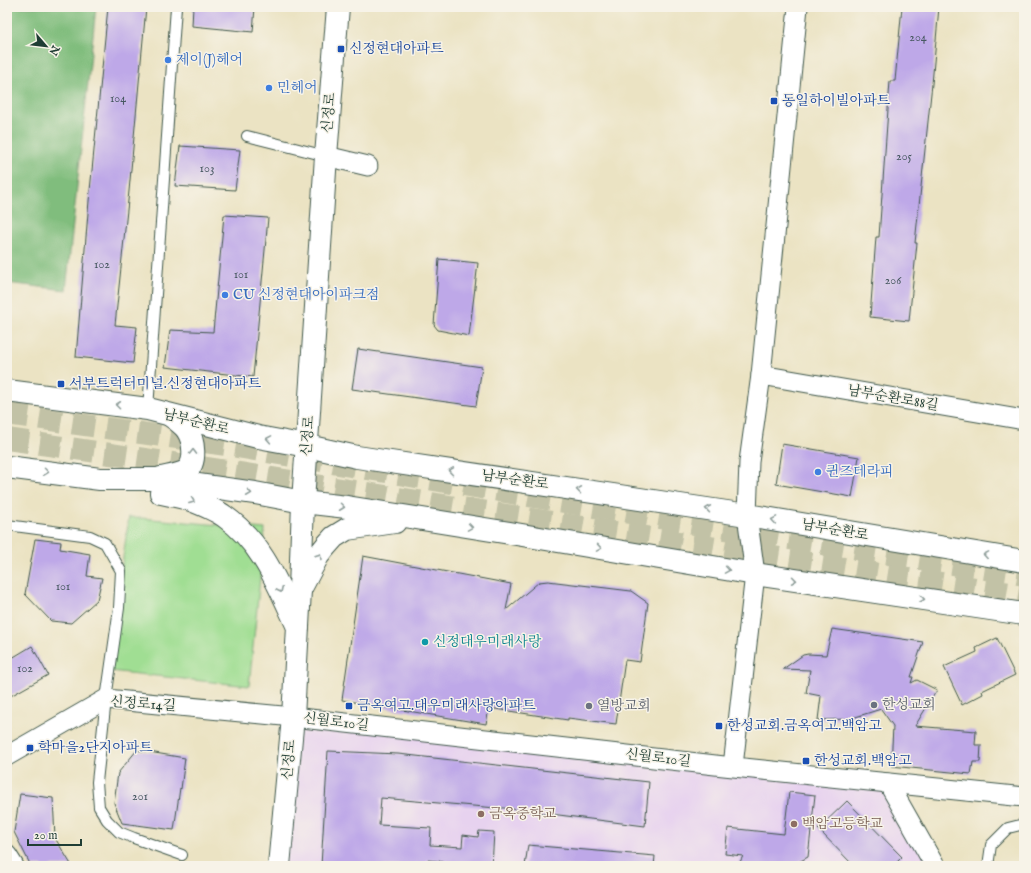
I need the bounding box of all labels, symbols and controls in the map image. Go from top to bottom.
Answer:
north arrow [26,26,66,66]
house number: 204 [909,30,927,45]
place label: 신정현대아파트 [349,40,444,58]
text: N [45,42,63,58]
marker: 신정현대아파트 [336,44,346,54]
place label: 제이(J)헤어 [176,51,243,69]
marker: 제이(J)헤어 [163,55,173,65]
place label: 민헤어 [277,79,318,97]
marker: 민헤어 [264,83,274,93]
house number: 104 [110,91,126,106]
street label: 신정로 [318,92,340,134]
place label: 동일하이빌아파트 [782,92,891,110]
marker: 동일하이빌아파트 [769,96,779,106]
house number: 205 [896,149,913,164]
house number: 103 [200,161,214,176]
house number: 102 [94,257,110,272]
house number: 101 [234,267,248,282]
house number: 206 [885,273,902,288]
place label: CU 신정현대아이파크점 [233,286,380,304]
marker: CU 신정현대아이파크점 [220,290,230,300]
place label: 서부트럭터미널.신정현대아파트 [69,375,262,393]
marker: 서부트럭터미널.신정현대아파트 [56,379,66,389]
street label: 남부순환로88길 [846,381,940,415]
one-way arrow [115,401,122,410]
street label: 남부순환로 [161,405,231,439]
street label: 신정로 [298,415,318,457]
one-way arrow [266,435,272,444]
one-way arrow [189,449,197,455]
place label: 퀸즈테라피 [826,463,894,481]
street label: 남부순환로 [480,466,550,494]
one-way arrow [43,467,49,476]
one-way arrow [448,467,454,476]
marker: 퀸즈테라피 [813,467,823,477]
one-way arrow [576,486,582,495]
one-way arrow [246,488,252,497]
one-way arrow [188,497,195,505]
one-way arrow [339,502,345,511]
one-way arrow [705,505,711,514]
street label: 남부순환로 [800,515,870,545]
one-way arrow [771,516,778,524]
one-way arrow [467,522,474,531]
one-way arrow [596,543,602,552]
one-way arrow [982,551,989,560]
one-way arrow [314,553,322,560]
one-way arrow [724,565,730,573]
one-way arrow [791,575,797,584]
house number: 101 [56,579,70,594]
one-way arrow [275,586,283,593]
one-way arrow [919,594,925,603]
place label: 신정대우미래사랑 [433,633,542,651]
marker: 신정대우미래사랑 [420,637,430,647]
house number: 102 [17,661,33,676]
street label: 신정로14길 [109,693,177,715]
place label: 한성교회 [882,696,936,714]
place label: 금옥여고.대우미래사랑아파트 [357,697,536,715]
place label: 열방교회 [597,697,651,715]
marker: 한성교회 [869,700,879,710]
marker: 금옥여고.대우미래사랑아파트 [344,701,354,711]
marker: 열방교회 [584,701,594,711]
street label: 신월로10길 [302,709,370,735]
place label: 한성교회.금옥여고.백암고 [727,717,882,735]
marker: 한성교회.금옥여고.백암고 [714,721,724,731]
place label: 학마을2단지아파트 [38,739,153,757]
street label: 신정로 [278,739,300,781]
marker: 학마을2단지아파트 [25,743,35,753]
street label: 신월로10길 [624,745,692,771]
place label: 한성교회.백암고 [814,752,912,770]
marker: 한성교회.백암고 [801,756,811,766]
house number: 201 [132,789,148,804]
place label: 금옥중학교 [489,805,557,823]
marker: 금옥중학교 [476,809,486,819]
place label: 백암고등학교 [802,815,884,833]
marker: 백암고등학교 [789,819,799,829]
scale bar [28,821,81,847]
text: 20 m [34,828,57,843]

